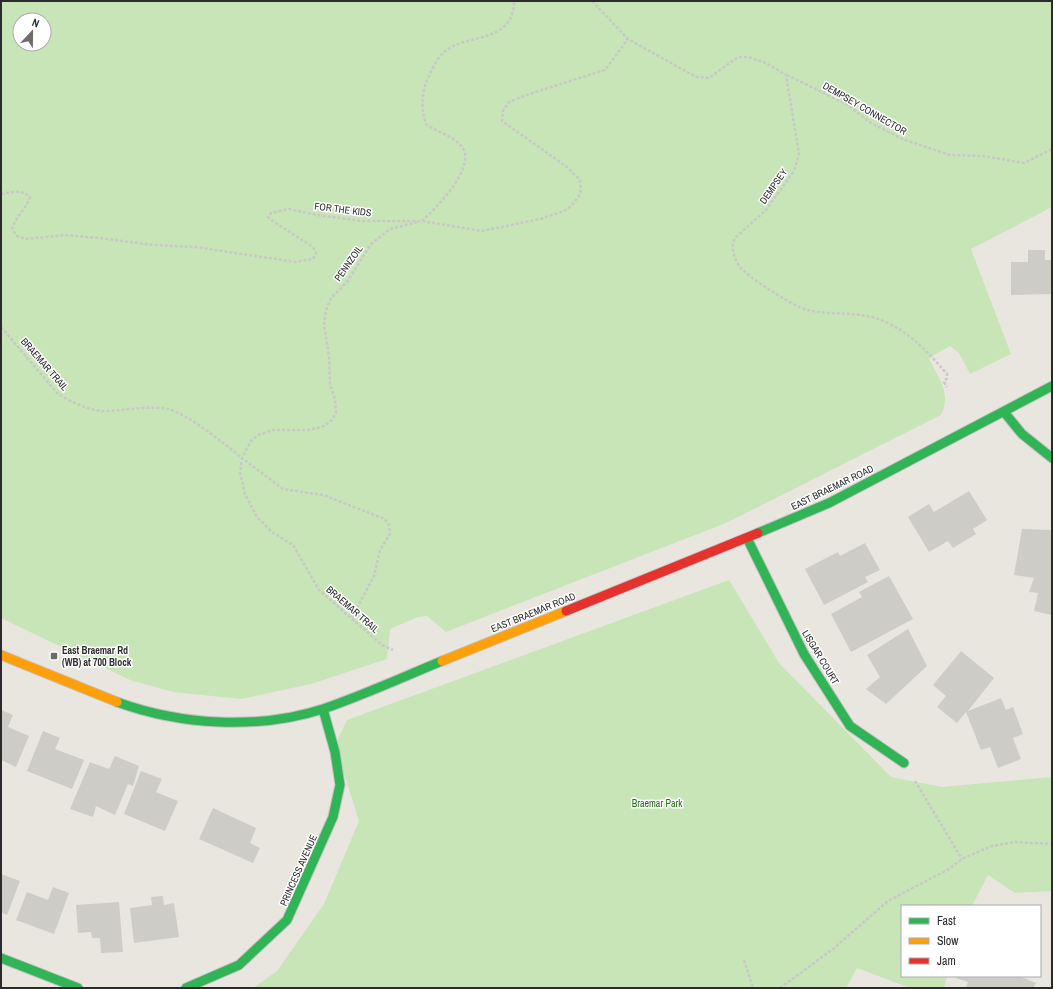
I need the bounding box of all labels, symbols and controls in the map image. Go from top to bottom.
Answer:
north arrow [12,12,52,52]
text: N [30,15,41,30]
street label: DEMPSEY CONNECTOR [820,79,909,138]
street label: DEMPSEY [757,166,791,206]
street label: FOR THE KIDS [314,200,373,220]
street label: PENNZOIL [331,242,366,284]
street label: BRAEMAR TRAIL [18,335,71,394]
street label: EAST BRAEMAR ROAD [789,462,876,513]
street label: BRAEMAR TRAIL [324,583,382,636]
street label: EAST BRAEMAR ROAD [489,590,577,635]
street label: LISGAR COURT [799,628,842,687]
place label: East Braemar Rd (WB) at 700 Block [62,644,132,669]
marker: East Braemar Rd (WB) at 700 Block [49,651,59,661]
park label: Braemar Park [632,797,683,810]
street label: PRINCESS AVENUE [277,832,320,908]
legend [901,905,1041,977]
text: Fast [937,913,956,929]
text: Slow [937,933,959,949]
text: Jam [937,953,956,969]

